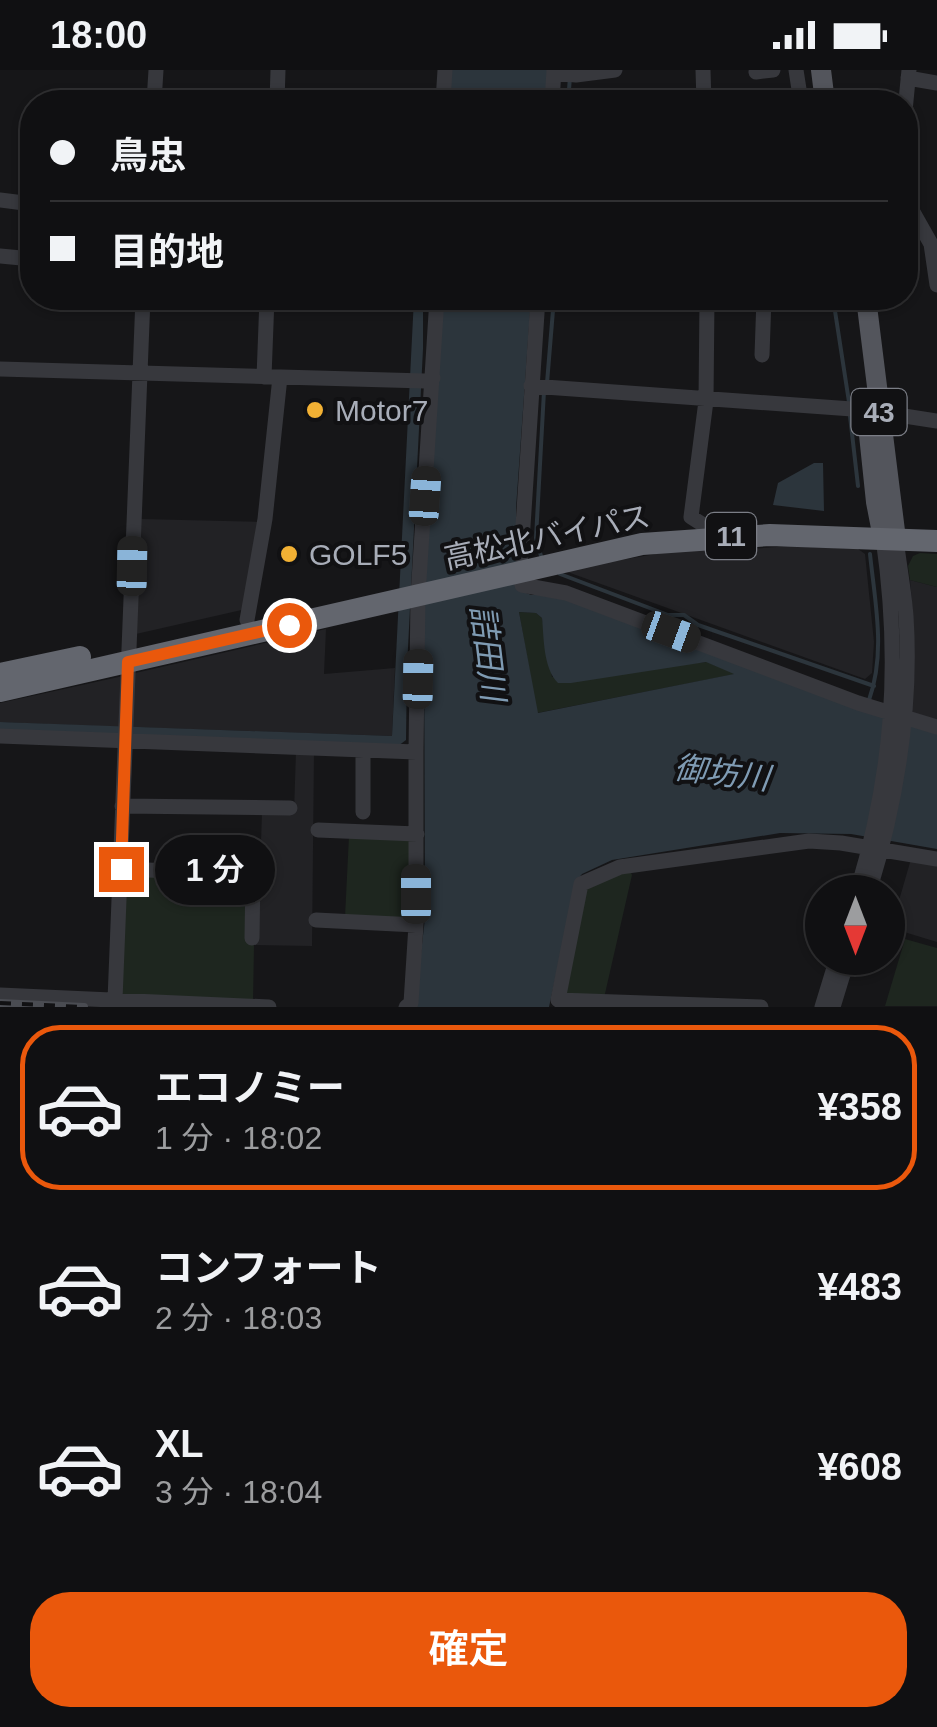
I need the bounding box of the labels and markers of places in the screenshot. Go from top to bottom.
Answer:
place label: Motor7 [335,394,428,427]
marker: Motor7 [304,399,326,421]
place label: GOLF5 [309,538,407,571]
marker: GOLF5 [278,543,300,565]

